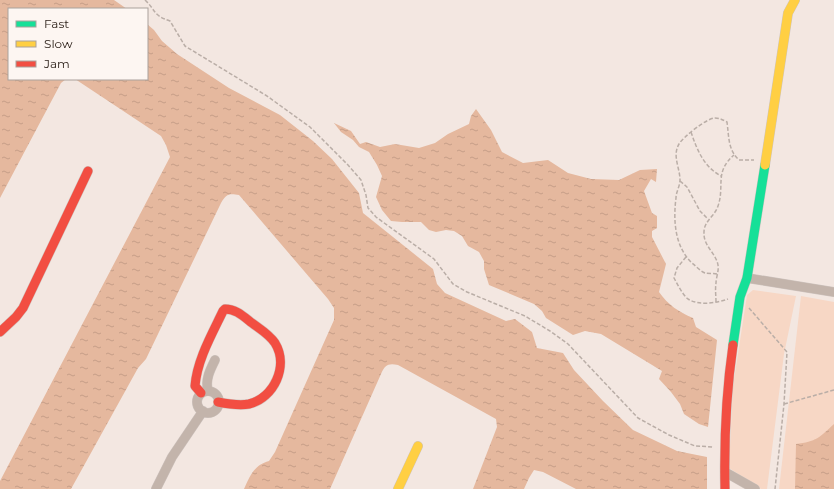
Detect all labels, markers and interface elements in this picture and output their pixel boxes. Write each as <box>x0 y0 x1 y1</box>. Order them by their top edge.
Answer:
legend <box>8 8 148 80</box>
text: Fast <box>44 16 69 31</box>
text: Slow <box>44 36 73 51</box>
text: Jam <box>43 56 70 71</box>

